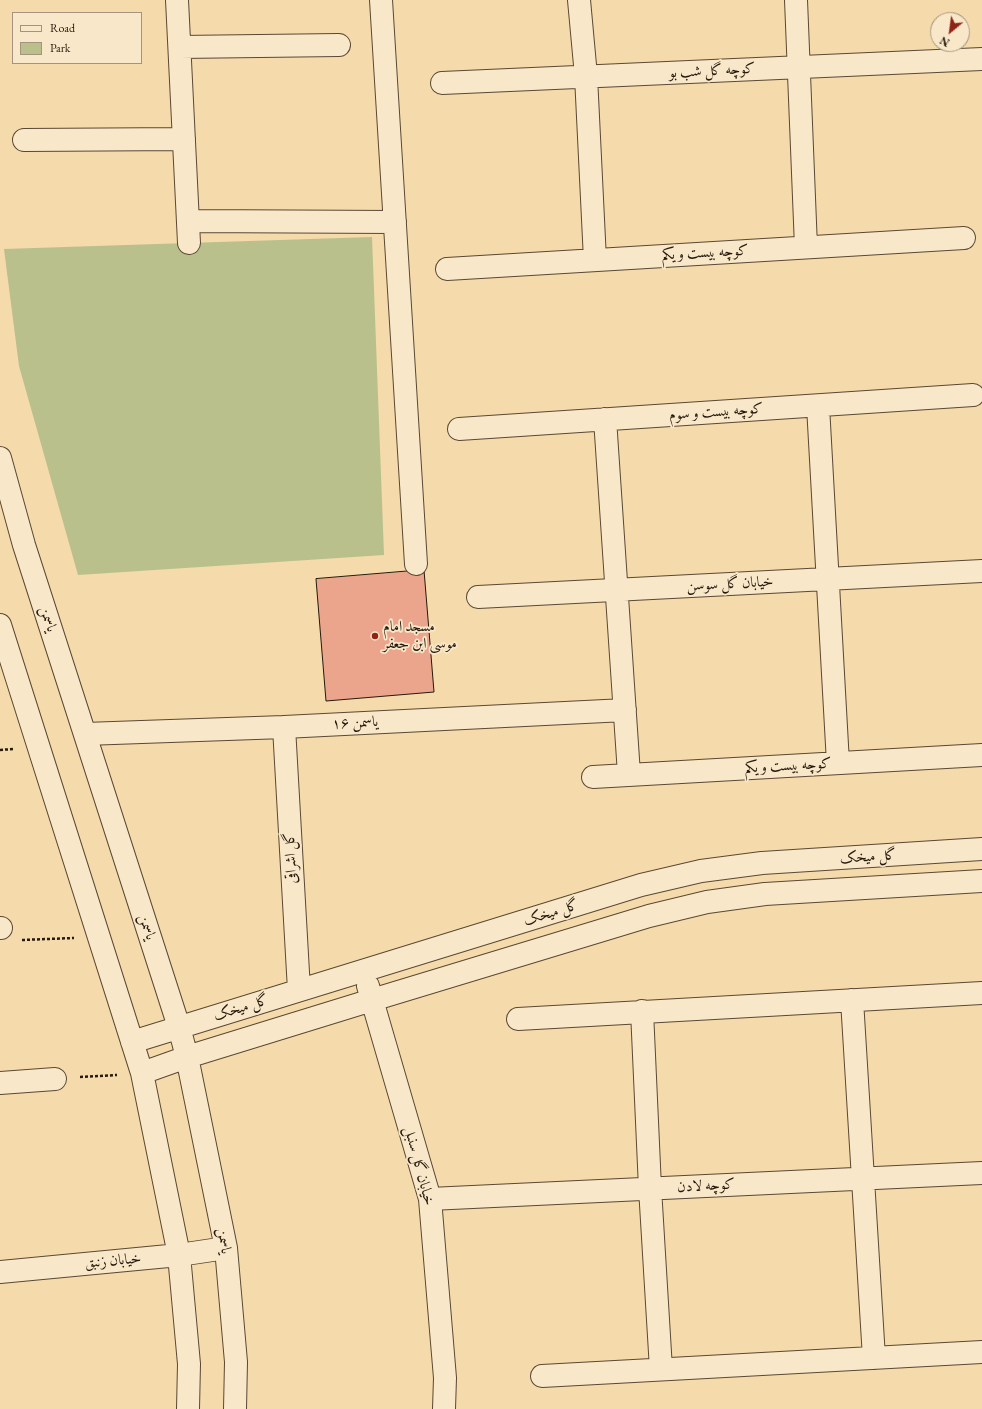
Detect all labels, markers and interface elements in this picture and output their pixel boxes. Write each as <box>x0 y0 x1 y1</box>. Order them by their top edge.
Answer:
legend <box>12 12 142 64</box>
north arrow <box>930 12 970 52</box>
text: Road <box>50 20 75 36</box>
text: N <box>937 33 952 50</box>
text: Park <box>50 40 70 56</box>
street label: کوچه گل شب بو <box>668 60 756 82</box>
street label: کوچه بیست و یکم <box>661 242 749 264</box>
street label: کوچه بیست و سوم <box>668 400 764 424</box>
street label: خیابان گل سوسن <box>686 573 774 595</box>
street label: یاسمن <box>35 604 61 634</box>
place label: مسجد امام موسی ابن جعفر <box>383 618 457 653</box>
marker: مسجد امام موسی ابن جعفر <box>370 631 380 641</box>
street label: یاسمن ۱۶ <box>331 713 379 733</box>
street label: کوچه بیست و یکم <box>744 755 832 777</box>
street label: گل اشراقی <box>281 832 301 884</box>
street label: گل میخک <box>839 846 897 868</box>
street label: گل میخک <box>521 896 581 930</box>
street label: یاسمن <box>134 912 160 942</box>
street label: گل میخک <box>211 991 271 1025</box>
street label: خیابان گل سنبل <box>400 1124 438 1208</box>
street label: کوچه لادن <box>677 1175 735 1197</box>
street label: یاسمن <box>213 1227 235 1255</box>
street label: خیابان زنبق <box>84 1250 142 1272</box>

